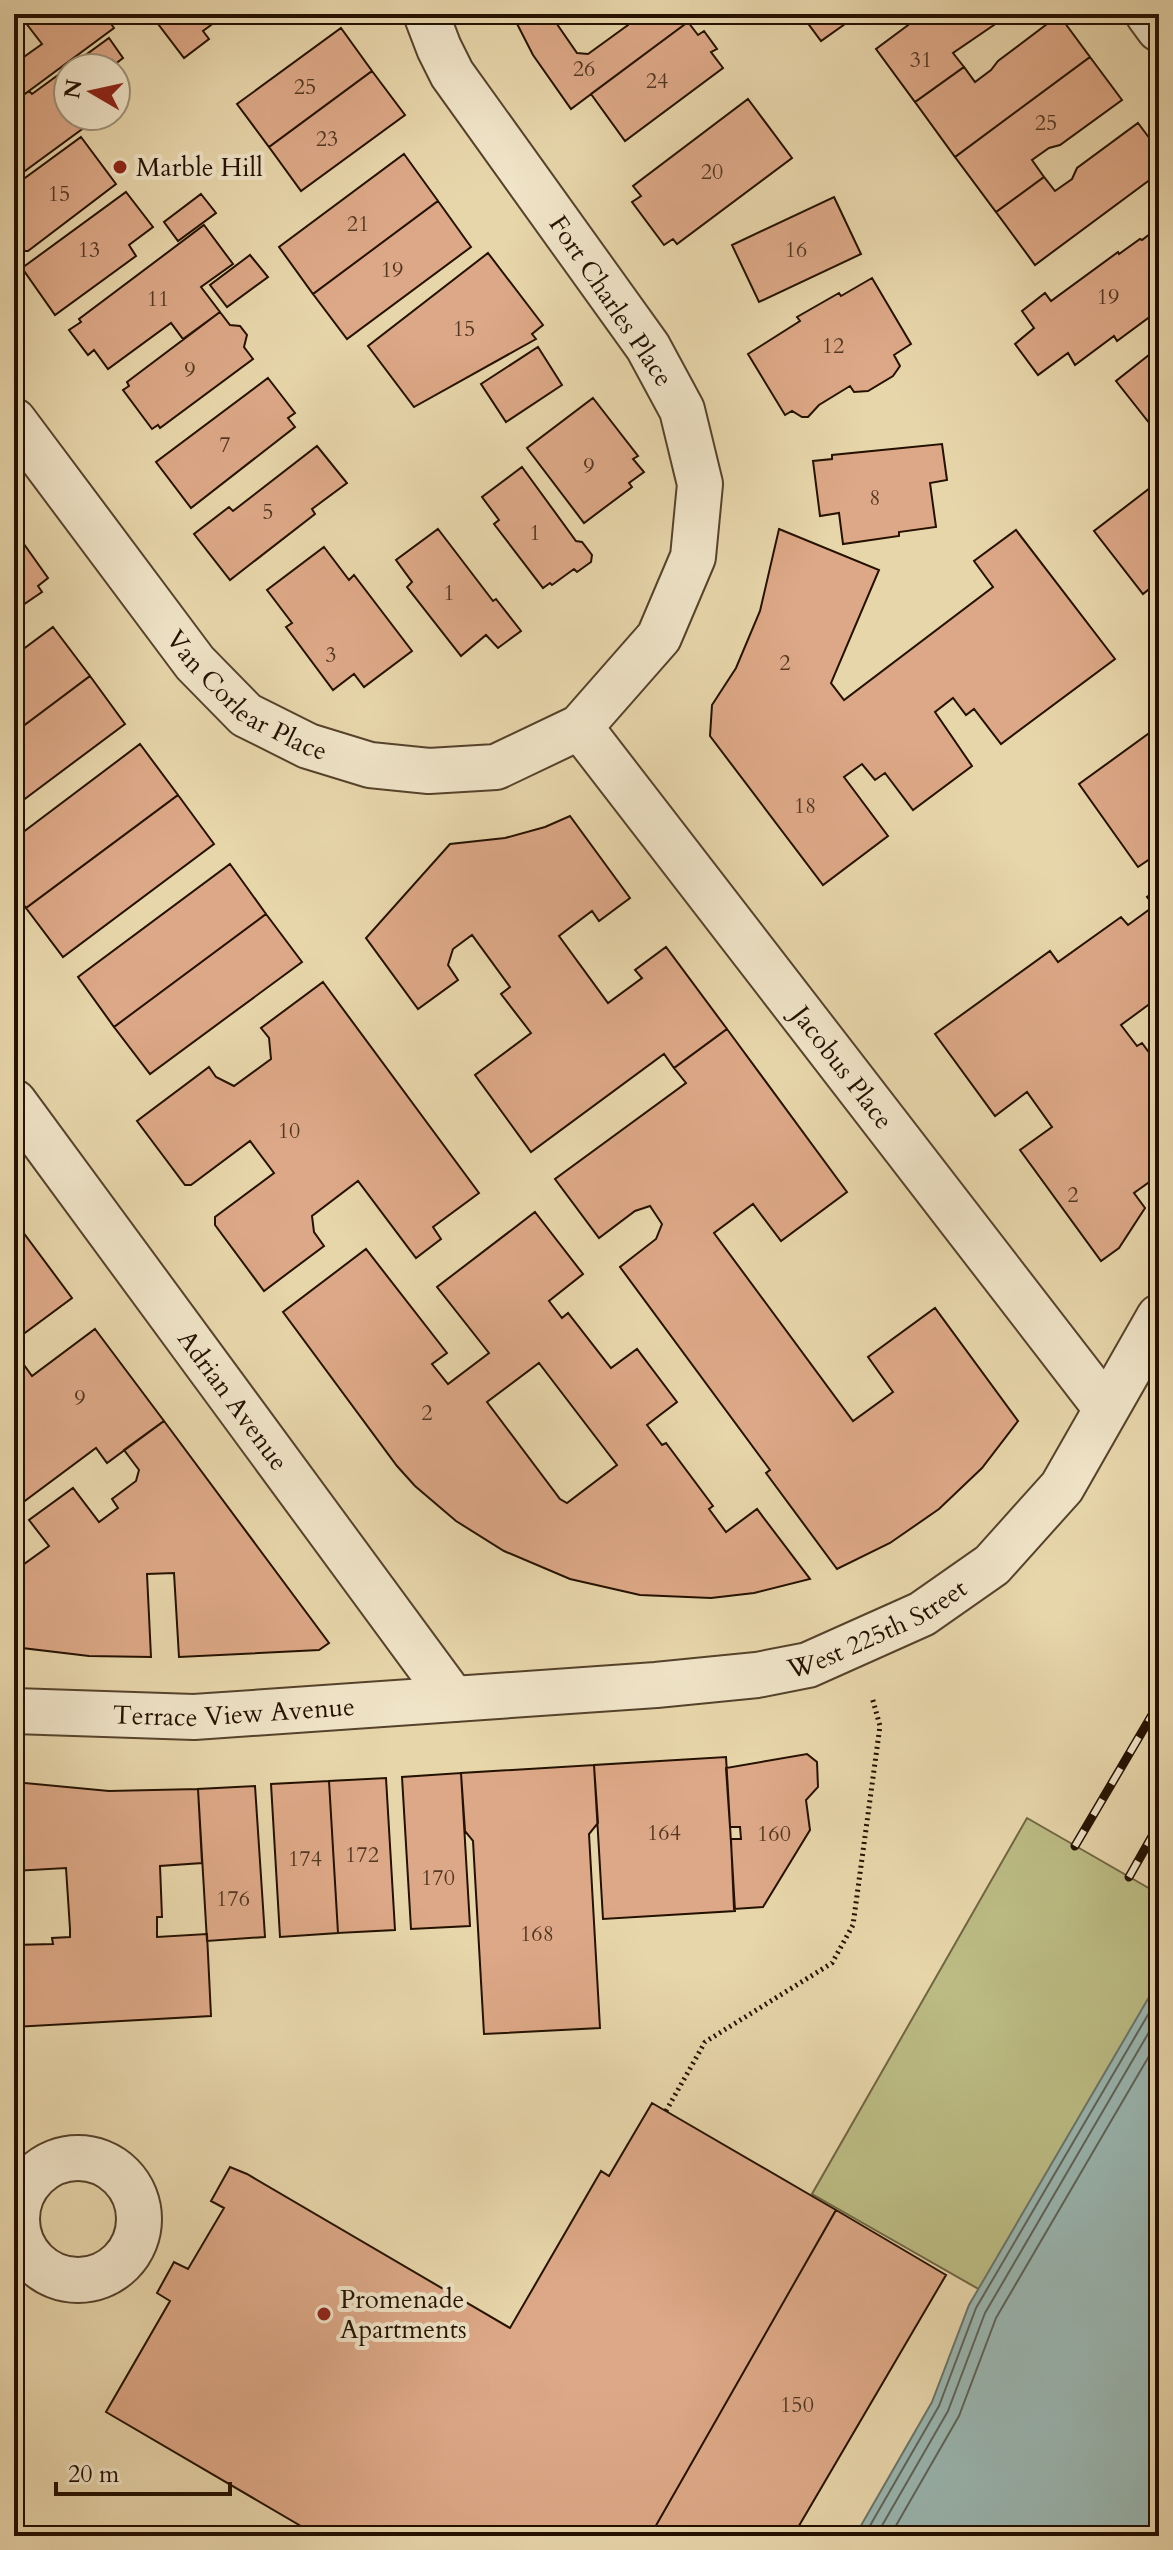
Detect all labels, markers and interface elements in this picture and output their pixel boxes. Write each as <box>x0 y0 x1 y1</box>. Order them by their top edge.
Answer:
house number: 31 <box>910 45 932 75</box>
north arrow <box>52 52 132 132</box>
house number: 26 <box>573 54 595 84</box>
house number: 24 <box>646 66 668 96</box>
house number: 25 <box>294 72 316 102</box>
text: N <box>57 77 90 101</box>
house number: 25 <box>1035 108 1057 138</box>
house number: 23 <box>316 124 338 154</box>
place label: Marble Hill <box>136 150 263 185</box>
house number: 20 <box>701 157 723 187</box>
marker: Marble Hill <box>111 158 129 176</box>
house number: 15 <box>48 179 70 209</box>
house number: 21 <box>347 209 369 239</box>
street label: Fort Charles Place <box>541 209 681 393</box>
house number: 13 <box>78 235 100 265</box>
house number: 16 <box>785 235 807 265</box>
house number: 19 <box>381 255 403 285</box>
house number: 19 <box>1097 282 1119 312</box>
house number: 11 <box>147 284 169 314</box>
house number: 15 <box>453 314 475 344</box>
house number: 12 <box>822 331 844 361</box>
house number: 9 <box>184 355 196 385</box>
house number: 7 <box>219 430 231 460</box>
house number: 9 <box>583 451 595 481</box>
house number: 8 <box>869 483 881 513</box>
house number: 5 <box>262 497 274 527</box>
house number: 1 <box>529 518 541 548</box>
house number: 1 <box>443 578 455 608</box>
street label: Van Corlear Place <box>159 622 331 768</box>
house number: 3 <box>325 640 337 670</box>
house number: 2 <box>779 648 791 678</box>
house number: 18 <box>794 791 816 821</box>
street label: Jacobus Place <box>782 995 901 1136</box>
house number: 10 <box>278 1116 300 1146</box>
house number: 2 <box>1067 1180 1079 1210</box>
street label: Adrian Avenue <box>170 1323 297 1478</box>
house number: 9 <box>74 1383 86 1413</box>
house number: 2 <box>421 1398 433 1428</box>
street label: West 225th Street <box>783 1571 974 1686</box>
street label: Terrace View Avenue <box>112 1688 356 1735</box>
house number: 164 <box>647 1818 681 1848</box>
house number: 160 <box>757 1819 791 1849</box>
house number: 172 <box>345 1840 379 1870</box>
house number: 174 <box>288 1844 322 1874</box>
house number: 170 <box>421 1863 455 1893</box>
house number: 176 <box>216 1884 250 1914</box>
house number: 168 <box>520 1919 554 1949</box>
place label: Promenade Apartments <box>340 2282 467 2347</box>
marker: Promenade Apartments <box>315 2305 333 2323</box>
house number: 150 <box>780 2390 814 2420</box>
scale bar <box>56 2446 230 2496</box>
text: 20 m <box>68 2458 120 2491</box>

